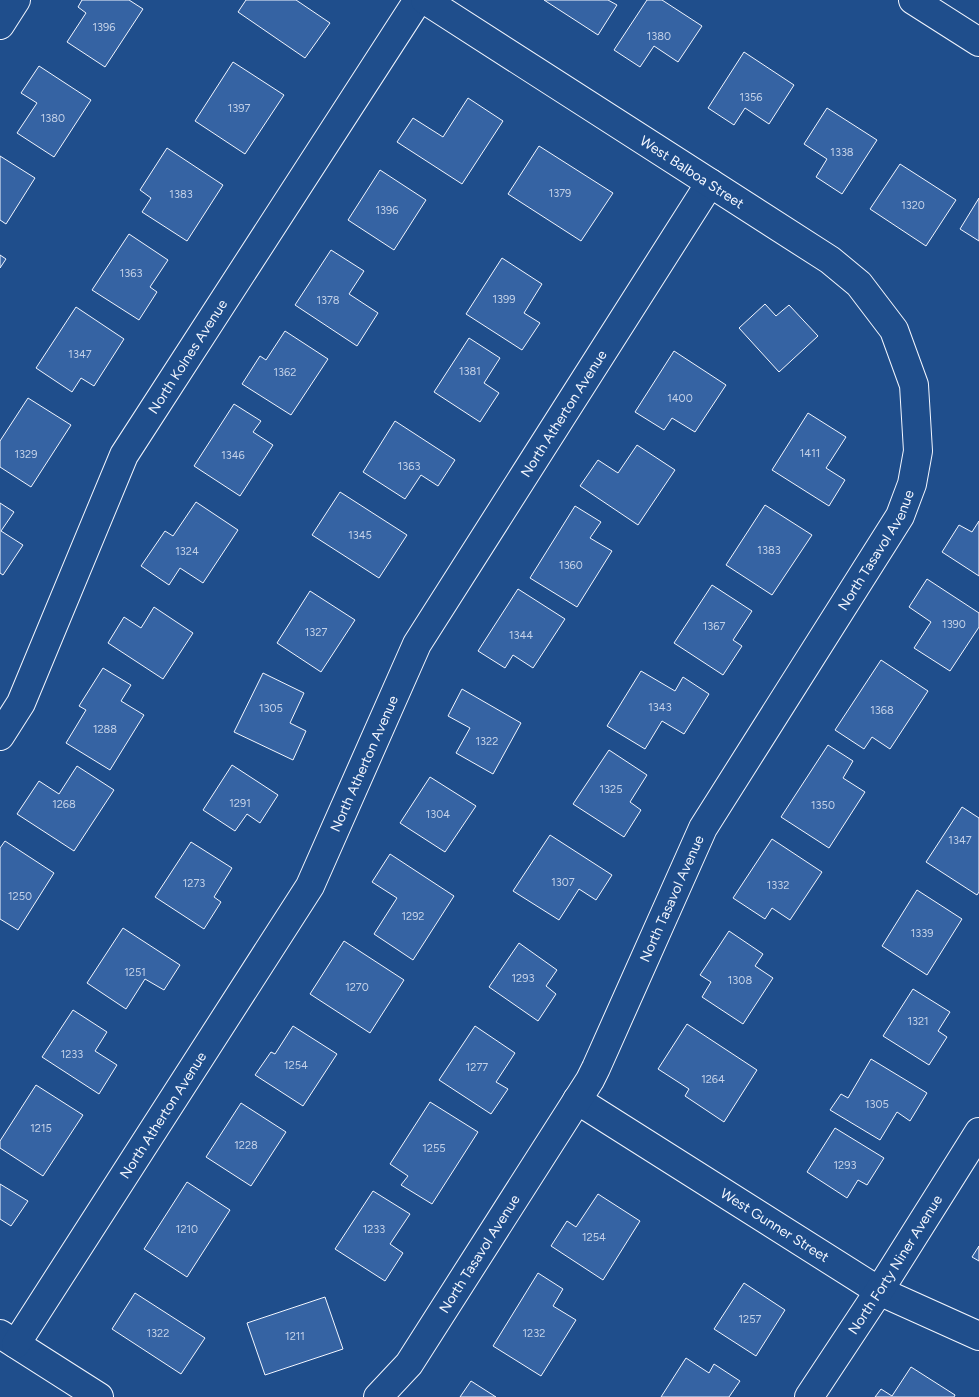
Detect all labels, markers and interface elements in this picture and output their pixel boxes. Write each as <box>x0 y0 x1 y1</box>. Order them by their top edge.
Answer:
house number: 1396 <box>93 21 115 34</box>
house number: 1380 <box>647 30 671 43</box>
house number: 1356 <box>739 91 763 104</box>
house number: 1397 <box>228 102 250 115</box>
house number: 1380 <box>41 112 65 125</box>
street label: West Balboa Street <box>636 132 747 212</box>
house number: 1338 <box>830 146 854 159</box>
house number: 1379 <box>549 187 571 200</box>
house number: 1383 <box>169 188 193 201</box>
house number: 1320 <box>901 199 925 212</box>
house number: 1396 <box>376 204 398 217</box>
house number: 1363 <box>120 267 142 280</box>
house number: 1399 <box>493 293 515 306</box>
house number: 1378 <box>316 294 340 307</box>
street label: North Kolnes Avenue <box>145 296 231 417</box>
street label: North Atherton Avenue <box>517 347 611 480</box>
house number: 1347 <box>68 348 92 361</box>
house number: 1381 <box>459 365 481 378</box>
house number: 1362 <box>274 366 296 379</box>
house number: 1400 <box>667 392 693 405</box>
house number: 1411 <box>800 447 820 460</box>
house number: 1329 <box>15 448 37 461</box>
house number: 1346 <box>221 449 245 462</box>
house number: 1363 <box>398 460 420 473</box>
street label: North Tasavol Avenue <box>835 487 918 614</box>
house number: 1345 <box>348 529 372 542</box>
house number: 1383 <box>757 544 781 557</box>
house number: 1324 <box>175 545 199 558</box>
house number: 1360 <box>559 559 583 572</box>
house number: 1390 <box>942 618 966 631</box>
house number: 1367 <box>703 620 725 633</box>
house number: 1327 <box>305 626 327 639</box>
house number: 1344 <box>509 629 533 642</box>
street label: North Atherton Avenue <box>327 693 402 835</box>
house number: 1343 <box>648 701 672 714</box>
house number: 1305 <box>259 702 283 715</box>
house number: 1368 <box>870 704 894 717</box>
house number: 1288 <box>93 723 117 736</box>
house number: 1322 <box>476 735 498 748</box>
house number: 1325 <box>599 783 623 796</box>
house number: 1291 <box>229 797 251 810</box>
house number: 1268 <box>52 798 76 811</box>
house number: 1350 <box>811 799 835 812</box>
house number: 1304 <box>426 808 450 821</box>
street label: North Tasavol Avenue <box>636 832 708 965</box>
house number: 1347 <box>948 834 972 847</box>
house number: 1307 <box>551 876 575 889</box>
house number: 1273 <box>183 877 205 890</box>
house number: 1332 <box>767 879 789 892</box>
house number: 1250 <box>8 890 32 903</box>
house number: 1292 <box>401 910 425 923</box>
house number: 1339 <box>911 927 933 940</box>
house number: 1251 <box>124 966 146 979</box>
house number: 1293 <box>512 972 534 985</box>
house number: 1308 <box>728 974 752 987</box>
house number: 1270 <box>345 981 369 994</box>
house number: 1321 <box>907 1015 929 1028</box>
house number: 1233 <box>61 1048 83 1061</box>
street label: North Atherton Avenue <box>116 1049 210 1182</box>
house number: 1254 <box>284 1059 308 1072</box>
house number: 1277 <box>466 1061 488 1074</box>
house number: 1264 <box>701 1073 725 1086</box>
house number: 1305 <box>865 1098 889 1111</box>
house number: 1215 <box>30 1122 52 1135</box>
house number: 1228 <box>234 1139 258 1152</box>
house number: 1255 <box>422 1142 446 1155</box>
house number: 1293 <box>834 1159 856 1172</box>
street label: West Gunner Street <box>717 1185 832 1266</box>
street label: North Tasavol Avenue <box>436 1191 524 1316</box>
street label: North Forty Niner Avenue <box>845 1192 946 1338</box>
house number: 1210 <box>176 1223 198 1236</box>
house number: 1233 <box>363 1223 385 1236</box>
house number: 1254 <box>582 1231 606 1244</box>
house number: 1257 <box>739 1313 762 1326</box>
house number: 1322 <box>147 1327 169 1340</box>
house number: 1232 <box>523 1327 545 1340</box>
house number: 1211 <box>285 1330 305 1343</box>

